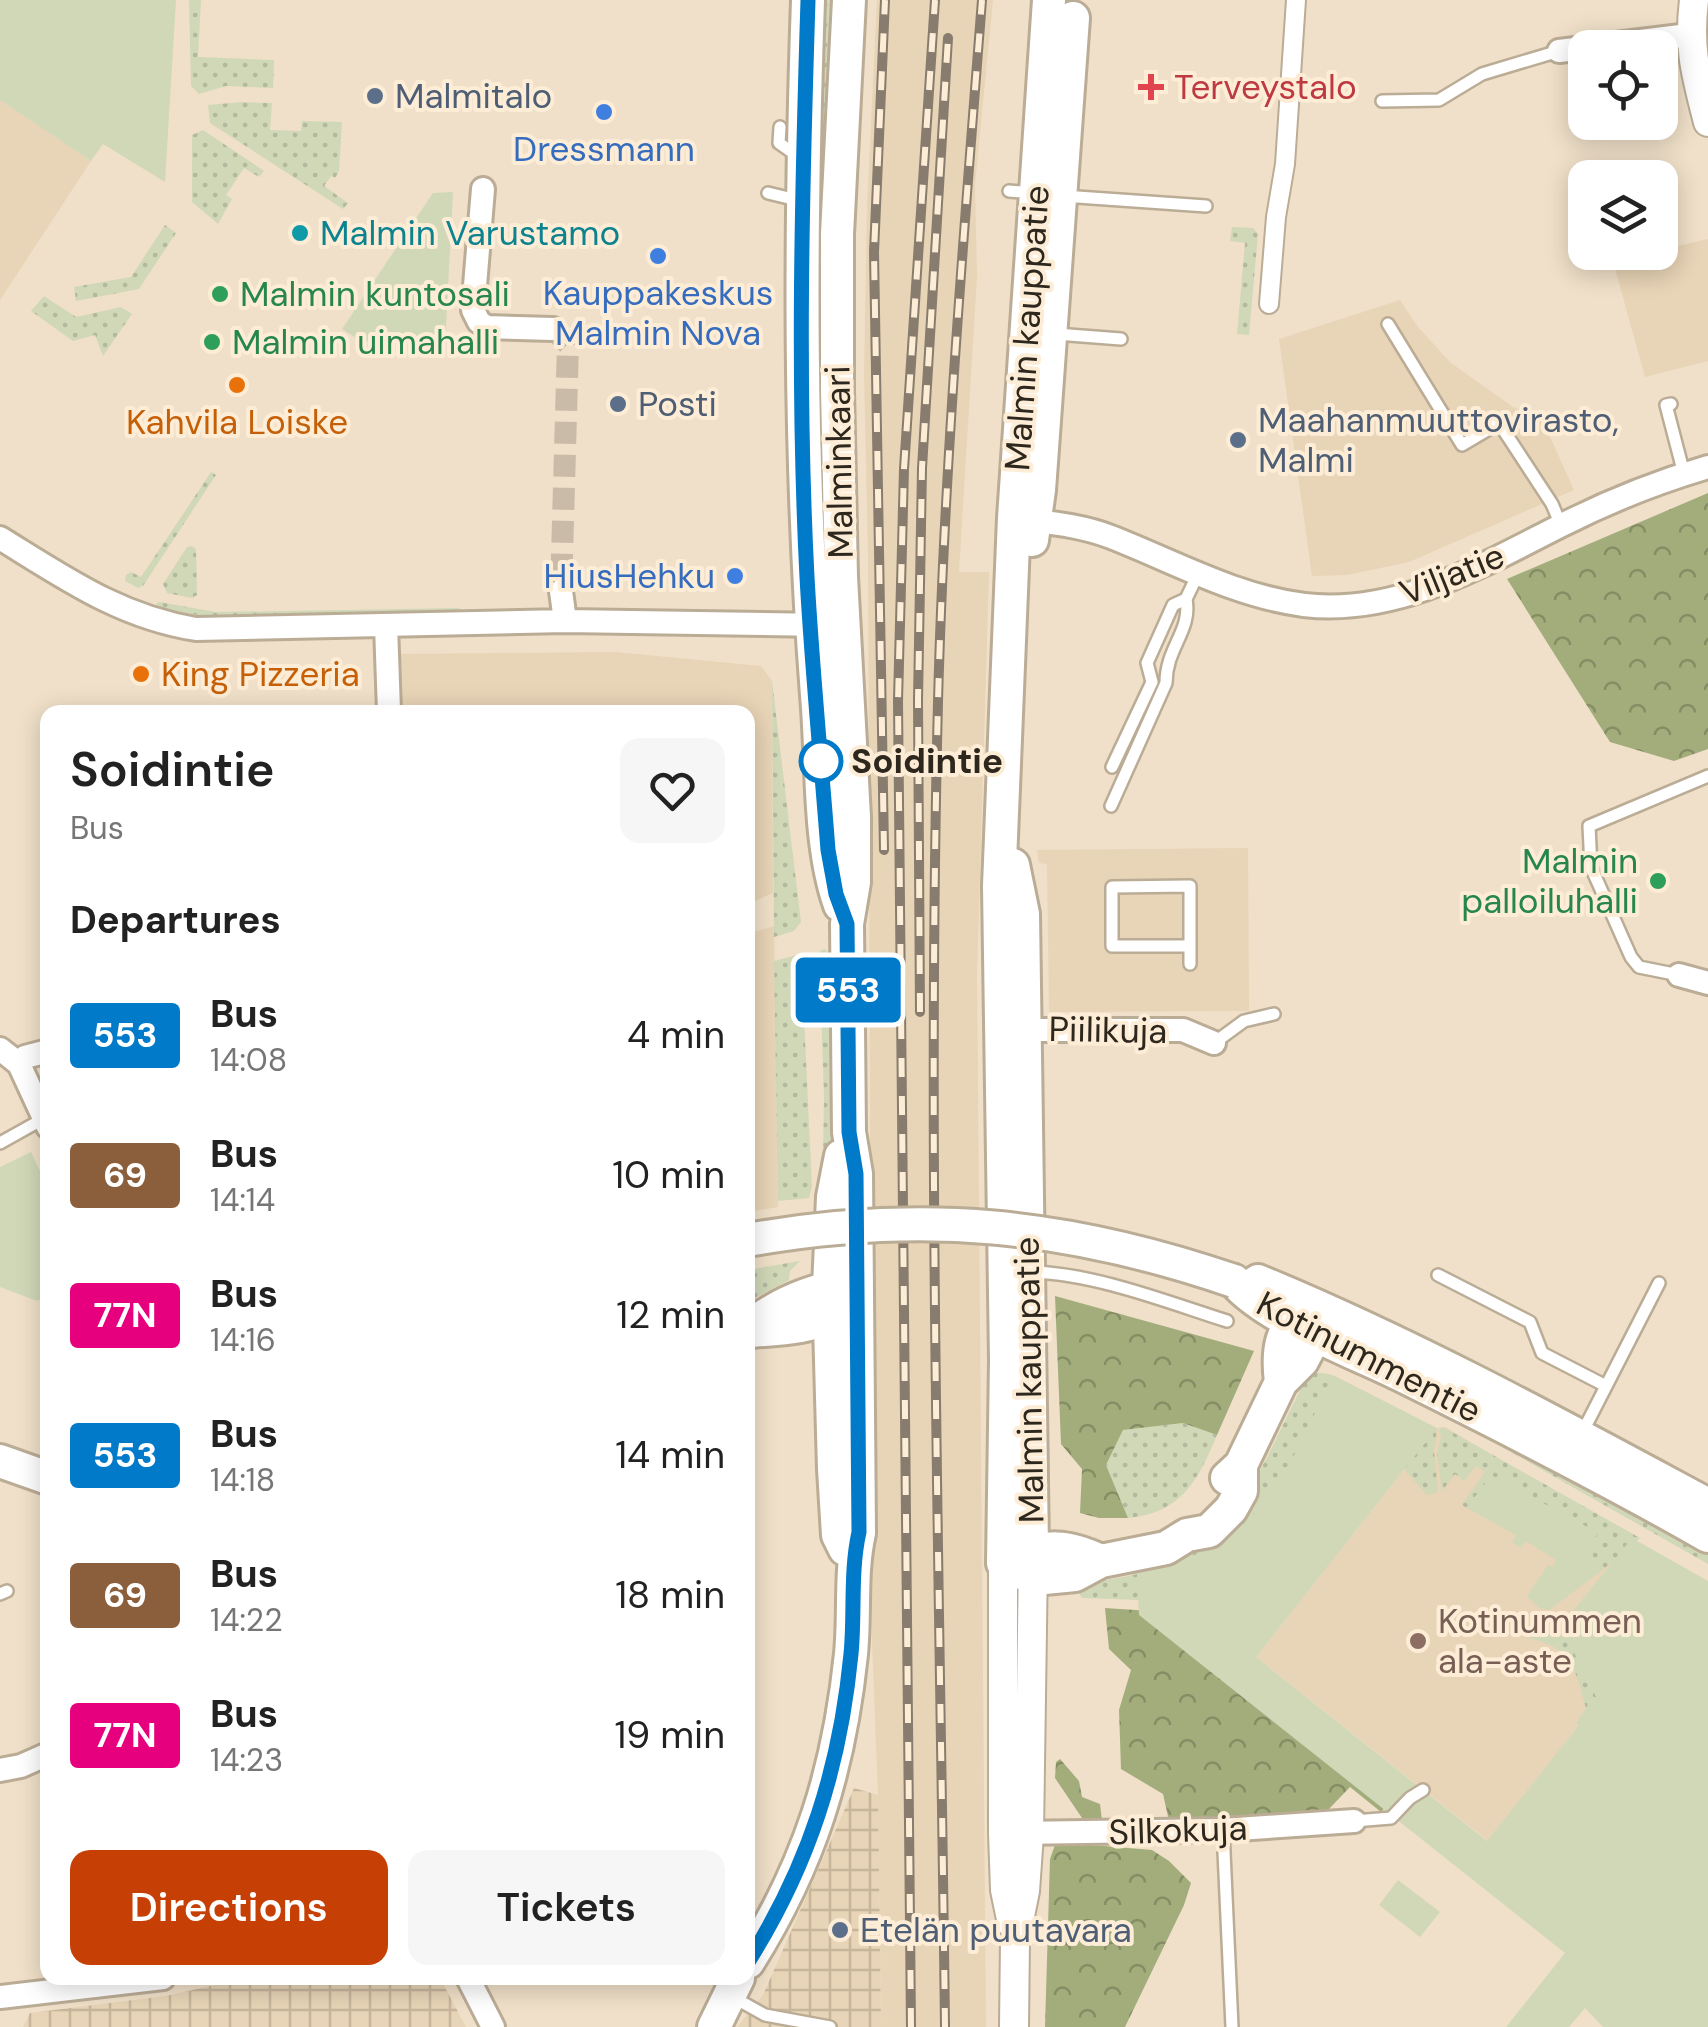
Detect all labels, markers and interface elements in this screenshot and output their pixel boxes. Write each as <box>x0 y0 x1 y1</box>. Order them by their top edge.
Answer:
map controls <box>1568 30 1678 270</box>
button: locate <box>1568 30 1678 140</box>
place label: Terveystalo <box>1174 64 1357 110</box>
place label: Malmitalo <box>395 73 552 119</box>
marker: Terveystalo <box>1138 74 1164 100</box>
marker: Malmitalo <box>364 85 386 107</box>
marker: Dressmann <box>593 101 615 123</box>
place label: Dressmann <box>513 126 695 172</box>
button: layers <box>1568 160 1678 270</box>
street label: Malmin kauppatie <box>994 184 1060 472</box>
place label: Malmin Varustamo <box>320 210 620 256</box>
marker: Malmin Varustamo <box>289 222 311 244</box>
marker: Kauppakeskus Malmin Nova <box>647 245 669 267</box>
place label: Kauppakeskus Malmin Nova <box>543 270 773 356</box>
place label: Malmin kuntosali <box>240 271 510 317</box>
marker: Malmin kuntosali <box>209 283 231 305</box>
place label: Malmin uimahalli <box>232 319 499 365</box>
marker: Malmin uimahalli <box>201 331 223 353</box>
street label: Malminkaari <box>814 365 864 559</box>
marker: Kahvila Loiske <box>226 374 248 396</box>
place label: Posti <box>638 381 717 427</box>
marker: Posti <box>607 393 629 415</box>
place label: Maahanmuuttovirasto, Malmi <box>1258 397 1619 483</box>
place label: Kahvila Loiske <box>126 399 348 445</box>
marker: Maahanmuuttovirasto, Malmi <box>1227 429 1249 451</box>
street label: Viljatie <box>1393 532 1511 616</box>
place label: HiusHehku <box>544 553 715 599</box>
marker: HiusHehku <box>724 565 746 587</box>
place label: King Pizzeria <box>161 651 360 697</box>
marker: King Pizzeria <box>130 663 152 685</box>
text: Soidintie <box>70 738 274 801</box>
button: heart <box>620 738 725 843</box>
place label: Soidintie <box>851 738 1003 784</box>
marker: Soidintie <box>800 740 842 782</box>
text: Bus <box>70 807 124 849</box>
place label: Malmin palloiluhalli <box>1461 838 1638 924</box>
marker: Malmin palloiluhalli <box>1647 870 1669 892</box>
text: Departures <box>70 895 281 945</box>
line badge: 553 <box>790 958 906 1022</box>
text: 553 <box>816 967 880 1013</box>
text: Bus <box>210 989 278 1039</box>
street label: Piilikuja <box>1048 1006 1168 1054</box>
text: 4 min <box>627 1010 725 1060</box>
text: 553 <box>93 1012 157 1058</box>
text: 14:08 <box>210 1039 287 1081</box>
text: Bus <box>210 1129 278 1179</box>
text: 10 min <box>612 1150 725 1200</box>
text: 69 <box>103 1152 147 1198</box>
text: 14:14 <box>210 1179 275 1221</box>
street label: Malmin kauppatie <box>1004 1237 1054 1523</box>
text: Bus <box>210 1269 278 1319</box>
street label: Kotinummentie <box>1249 1281 1489 1433</box>
text: 12 min <box>616 1290 725 1340</box>
text: 77N <box>93 1292 157 1338</box>
text: 14:16 <box>210 1319 276 1361</box>
text: Bus <box>210 1409 278 1459</box>
text: 14 min <box>615 1430 725 1480</box>
text: 553 <box>93 1432 157 1478</box>
text: 14:18 <box>210 1459 275 1501</box>
text: Bus <box>210 1549 278 1599</box>
text: 18 min <box>615 1570 725 1620</box>
text: 69 <box>103 1572 147 1618</box>
place label: Kotinummen ala-aste <box>1438 1598 1642 1684</box>
text: 14:22 <box>210 1599 283 1641</box>
marker: Kotinummen ala-aste <box>1407 1630 1429 1652</box>
text: Bus <box>210 1689 278 1739</box>
text: 19 min <box>614 1710 725 1760</box>
text: 77N <box>93 1712 157 1758</box>
text: 14:23 <box>210 1739 283 1781</box>
street label: Silkokuja <box>1108 1805 1248 1855</box>
button: Directions <box>70 1850 388 1965</box>
button: Tickets <box>408 1850 725 1965</box>
place label: Etelän puutavara <box>860 1907 1132 1953</box>
marker: Etelän puutavara <box>829 1919 851 1941</box>

